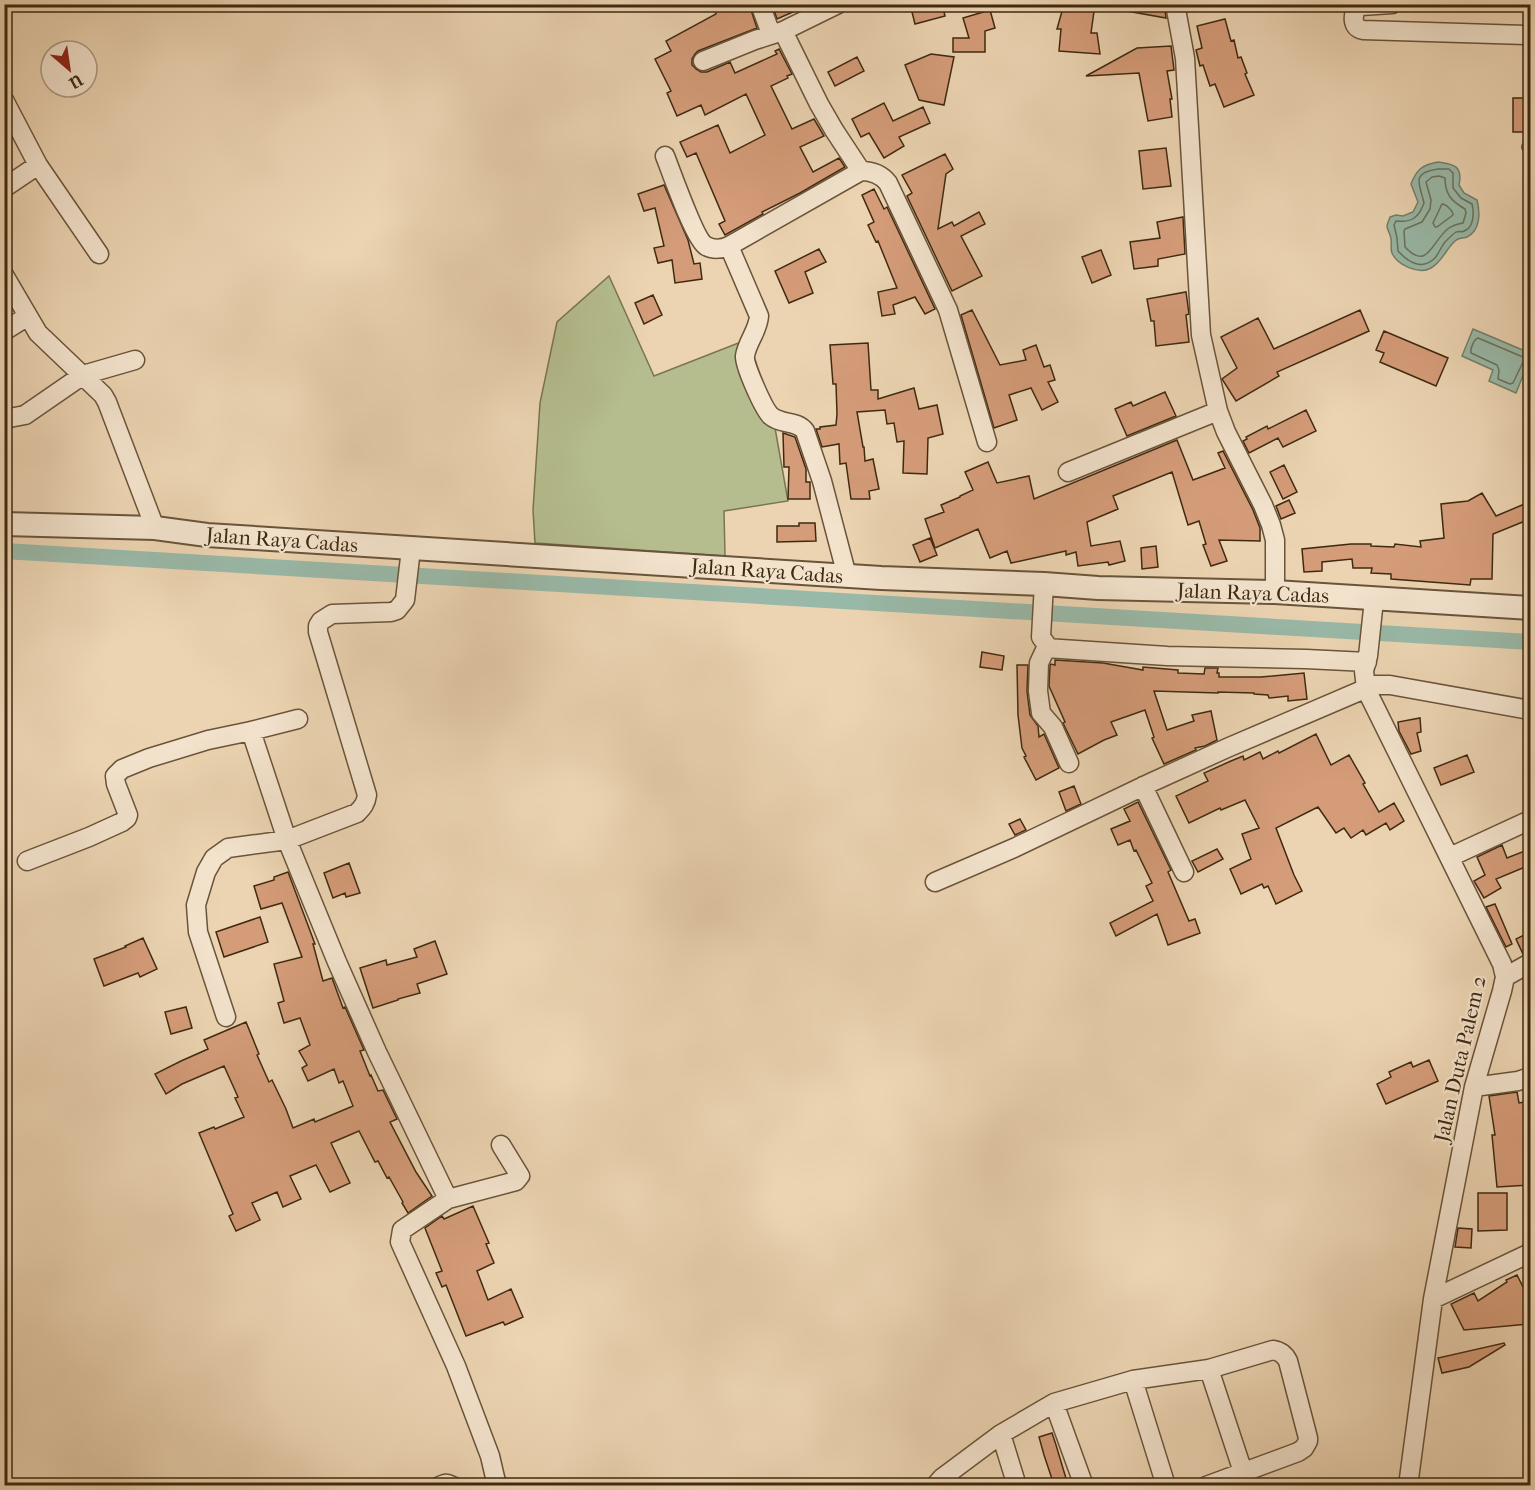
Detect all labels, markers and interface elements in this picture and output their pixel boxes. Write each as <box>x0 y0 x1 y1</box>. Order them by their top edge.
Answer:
north arrow <box>39 39 99 99</box>
text: U <box>65 70 87 93</box>
street label: Jalan Raya Cadas <box>203 523 359 557</box>
street label: Jalan Raya Cadas <box>688 554 844 588</box>
street label: Jalan Raya Cadas <box>1175 578 1330 608</box>
street label: Jalan Duta Palem 2 <box>1429 973 1491 1146</box>

